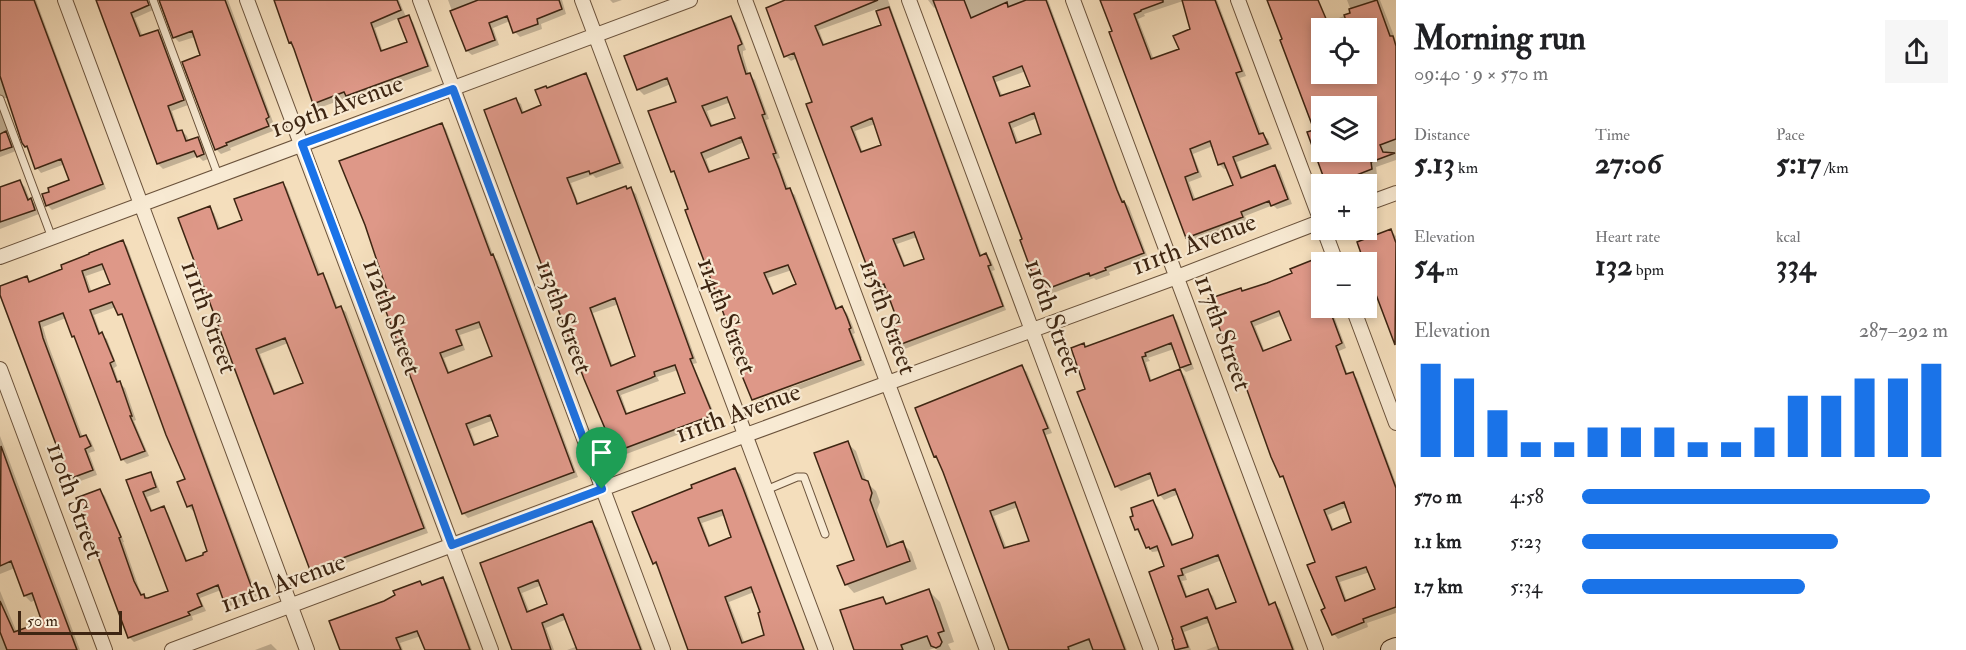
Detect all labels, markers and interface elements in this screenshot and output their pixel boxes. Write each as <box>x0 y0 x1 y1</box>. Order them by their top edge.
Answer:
map controls <box>1311 18 1377 318</box>
button: locate <box>1311 18 1377 84</box>
text: Morning run <box>1414 18 1586 59</box>
button: share <box>1885 20 1948 83</box>
text: 09:40 · 9 × 570 m <box>1414 61 1548 86</box>
street label: 109th Avenue <box>266 67 408 145</box>
button: layers <box>1311 96 1377 162</box>
text: Distance <box>1414 125 1470 145</box>
text: Time <box>1595 125 1630 145</box>
text: Pace <box>1776 125 1805 145</box>
text: 5.13 <box>1414 145 1455 182</box>
text: 27:06 <box>1595 145 1662 182</box>
text: 5:17 <box>1776 145 1821 182</box>
text: km <box>1455 158 1478 178</box>
text: /km <box>1821 158 1849 178</box>
button: + <box>1311 174 1377 240</box>
street label: 111th Avenue <box>1127 206 1261 282</box>
text: Elevation <box>1414 227 1475 247</box>
text: Heart rate <box>1595 227 1660 247</box>
text: kcal <box>1776 227 1801 247</box>
text: 54 <box>1414 247 1443 284</box>
text: 132 <box>1595 247 1632 284</box>
text: 334 <box>1776 247 1815 284</box>
button: − <box>1311 252 1377 318</box>
street label: 114th Street <box>690 253 764 379</box>
street label: 112th Street <box>355 254 429 380</box>
street label: 116th Street <box>1017 254 1089 380</box>
street label: 115th Street <box>852 255 924 379</box>
street label: 111th Street <box>174 256 244 378</box>
street label: 113th Street <box>529 256 599 378</box>
text: m <box>1443 260 1458 280</box>
text: bpm <box>1632 260 1664 280</box>
street label: 117th Street <box>1187 271 1259 395</box>
text: Elevation <box>1414 318 1490 343</box>
text: 287–292 m <box>1859 318 1948 343</box>
street label: 111th Avenue <box>671 376 805 450</box>
pin <box>576 427 627 489</box>
icon: arrive <box>585 436 618 469</box>
street label: 110th Street <box>39 438 111 564</box>
text: 570 m <box>1414 484 1462 509</box>
text: 4:58 <box>1510 484 1544 509</box>
text: 1.1 km <box>1414 529 1461 554</box>
text: 5:23 <box>1510 529 1542 554</box>
street label: 111th Avenue <box>216 546 350 620</box>
text: 1.7 km <box>1414 574 1463 599</box>
text: 5:34 <box>1510 574 1542 599</box>
scale bar <box>18 608 122 636</box>
text: 50 m <box>27 611 58 631</box>

